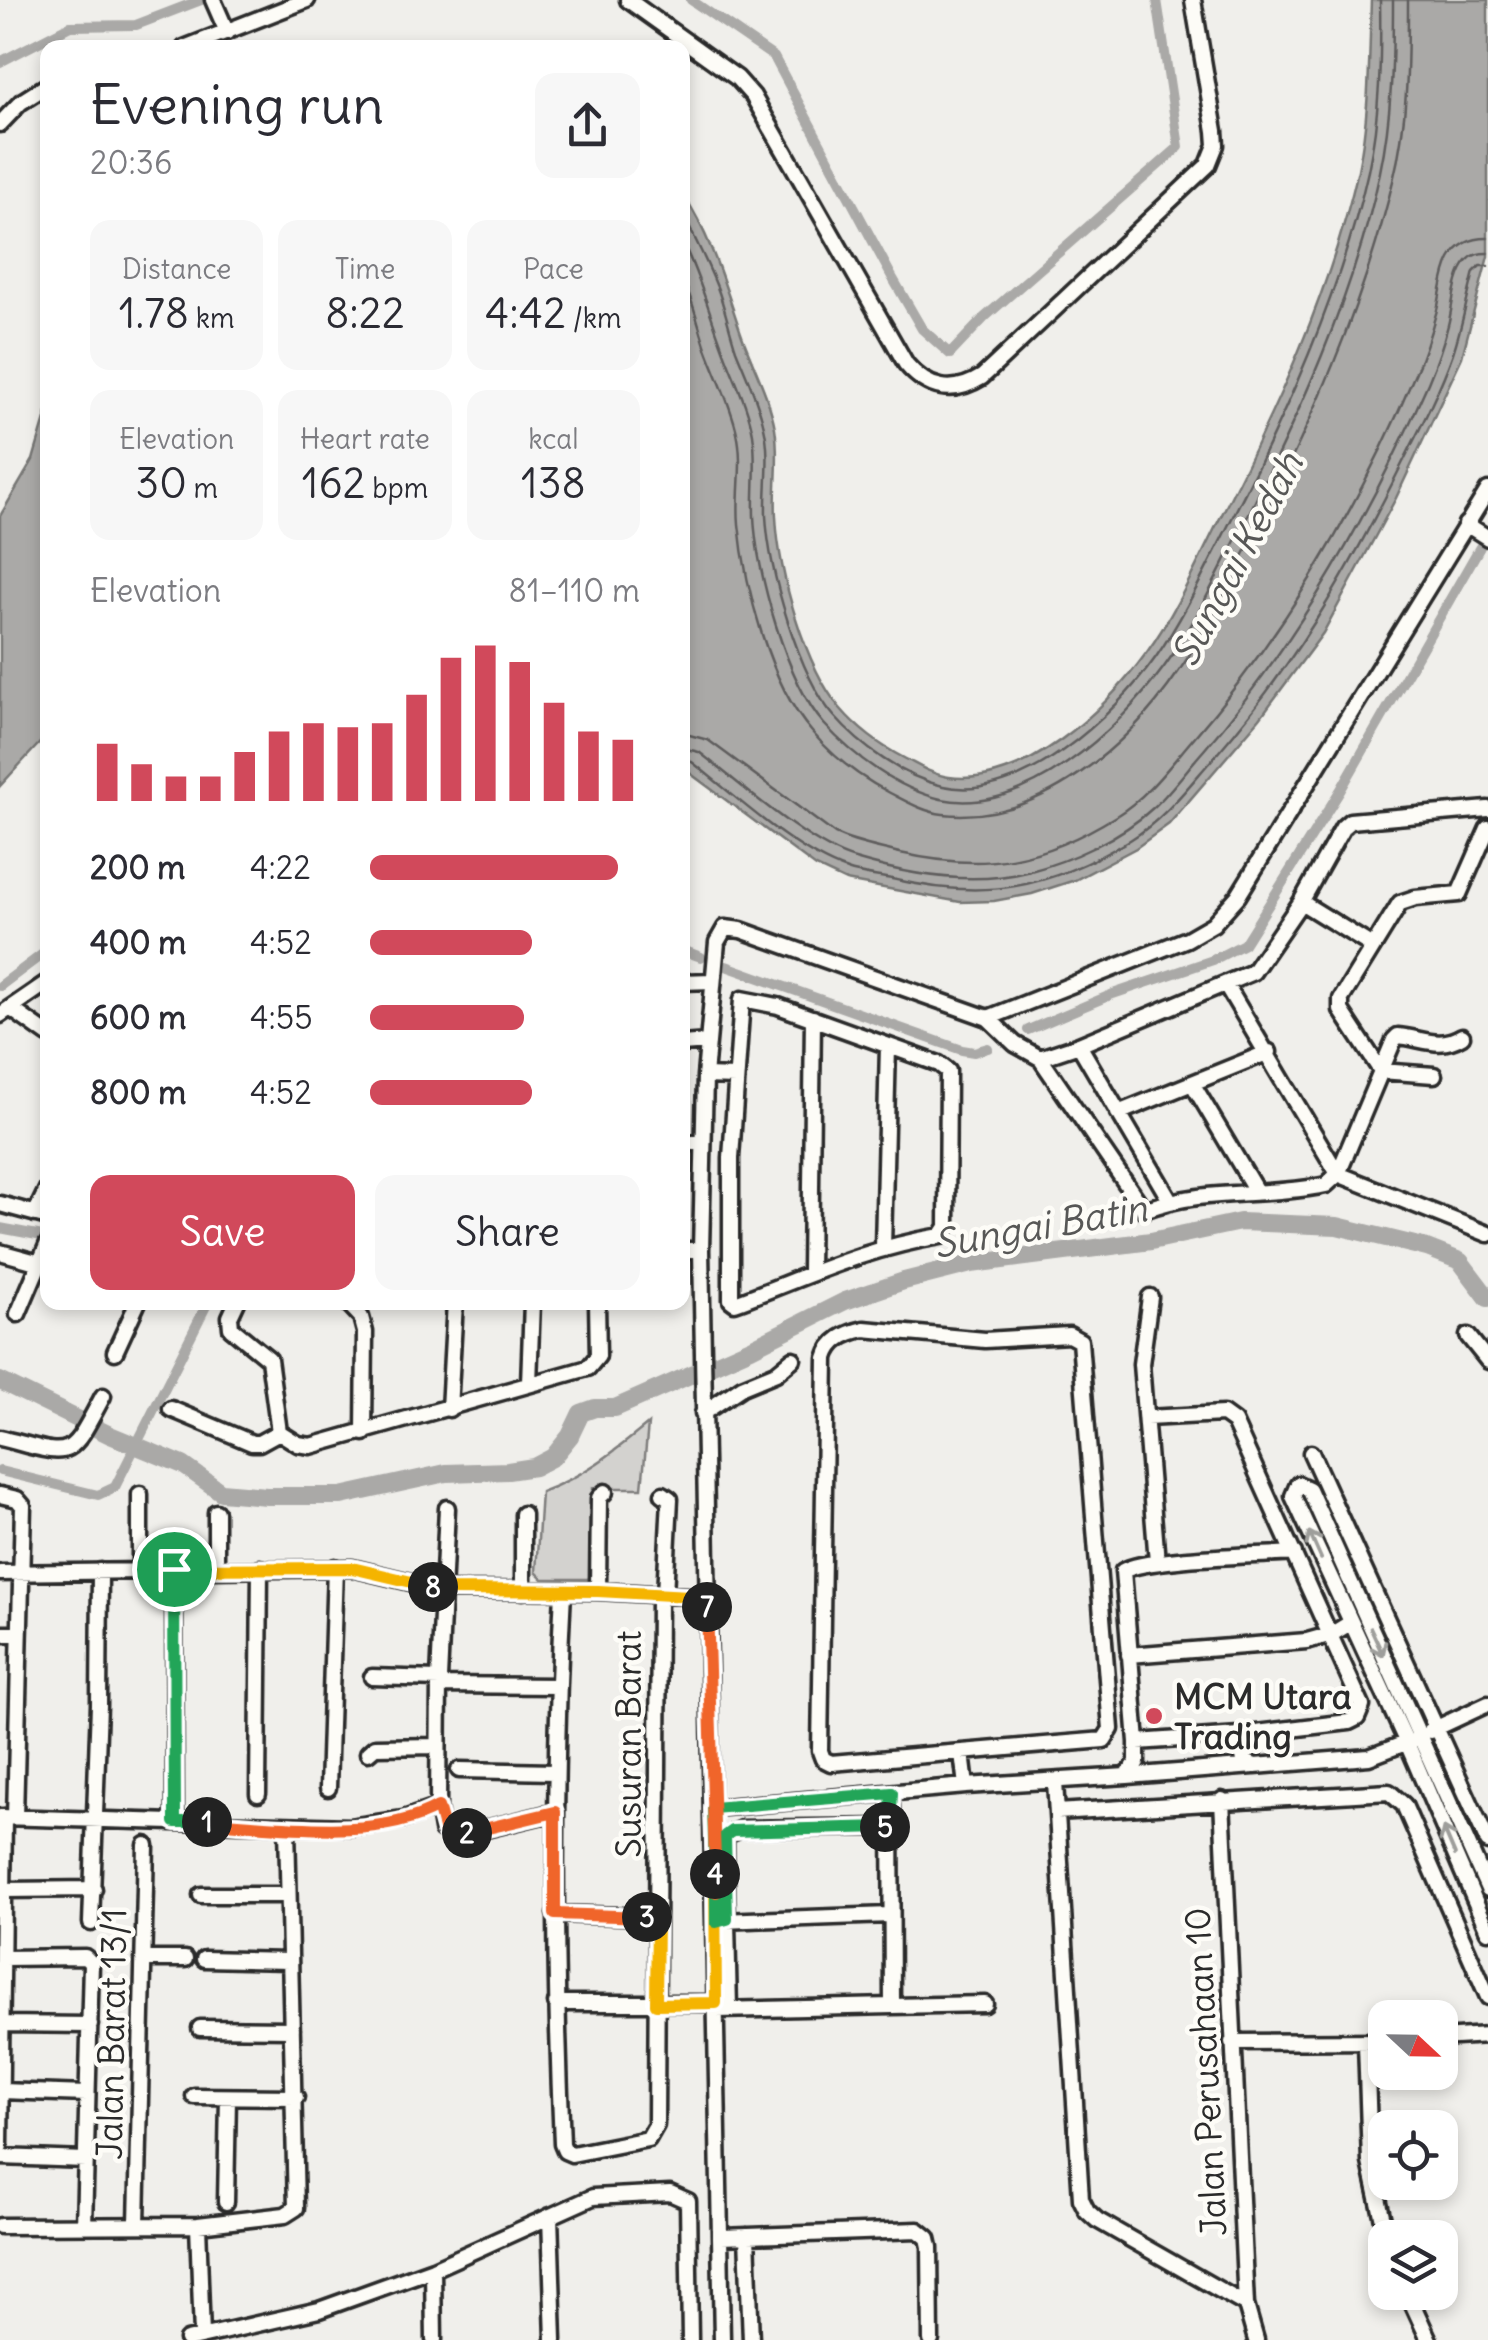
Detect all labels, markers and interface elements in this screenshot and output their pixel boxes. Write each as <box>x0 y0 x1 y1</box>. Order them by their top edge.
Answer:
text: Evening run <box>90 70 384 139</box>
button: share <box>535 73 640 178</box>
text: 20:36 <box>90 142 172 183</box>
text: Distance <box>122 251 231 287</box>
text: Time <box>335 251 395 287</box>
text: Pace <box>523 251 584 287</box>
text: 1.78 <box>119 287 189 339</box>
text: 8:22 <box>325 287 405 339</box>
text: 4:42 <box>485 287 566 339</box>
text: km <box>189 300 234 336</box>
text: /km <box>566 300 622 336</box>
text: Elevation <box>119 421 234 457</box>
text: Heart rate <box>300 421 430 457</box>
text: kcal <box>528 421 579 457</box>
water label: Sungai Kedah <box>1161 443 1313 674</box>
text: 30 <box>135 457 187 509</box>
text: 162 <box>302 457 366 509</box>
text: 138 <box>521 457 586 509</box>
text: m <box>187 470 218 506</box>
text: bpm <box>366 470 428 506</box>
text: Elevation <box>90 570 221 611</box>
text: 81–110 m <box>509 570 640 611</box>
text: 200 m <box>90 847 185 888</box>
text: 4:22 <box>250 847 311 888</box>
text: 400 m <box>90 922 186 963</box>
text: 4:52 <box>250 922 312 963</box>
text: 600 m <box>90 997 186 1038</box>
text: 4:55 <box>250 997 313 1038</box>
text: 800 m <box>90 1072 186 1113</box>
text: 4:52 <box>250 1072 312 1113</box>
button: Save <box>90 1175 355 1290</box>
button: Share <box>375 1175 640 1290</box>
water label: Sungai Batin <box>930 1184 1151 1268</box>
pin <box>132 1527 217 1612</box>
one-way arrow <box>1305 1530 1323 1561</box>
icon: arrive <box>147 1542 202 1597</box>
pin: 8 <box>408 1562 458 1612</box>
text: 8 <box>425 1569 441 1605</box>
pin: 7 <box>682 1582 732 1632</box>
text: 7 <box>700 1589 714 1625</box>
one-way arrow <box>1368 1626 1387 1656</box>
street label: Susuran Barat <box>606 1630 650 1858</box>
place label: MCM Utara Trading <box>1174 1674 1352 1758</box>
marker: MCM Utara Trading <box>1143 1705 1165 1727</box>
pin: 1 <box>182 1797 232 1847</box>
pin: 5 <box>860 1802 910 1852</box>
text: 1 <box>201 1804 213 1840</box>
pin: 2 <box>442 1808 492 1858</box>
text: 5 <box>877 1809 893 1845</box>
text: 2 <box>459 1815 475 1851</box>
one-way arrow <box>1439 1826 1457 1857</box>
pin: 4 <box>690 1849 740 1899</box>
text: 4 <box>707 1856 723 1892</box>
pin: 3 <box>622 1892 672 1942</box>
text: 3 <box>639 1899 655 1935</box>
street label: Jalan Perusahaan 10 <box>1174 1907 1236 2237</box>
street label: Jalan Barat 13/1 <box>87 1908 135 2160</box>
north arrow <box>1368 2000 1458 2090</box>
map controls <box>1368 2000 1458 2310</box>
button: locate <box>1368 2110 1458 2200</box>
button: layers <box>1368 2220 1458 2310</box>

